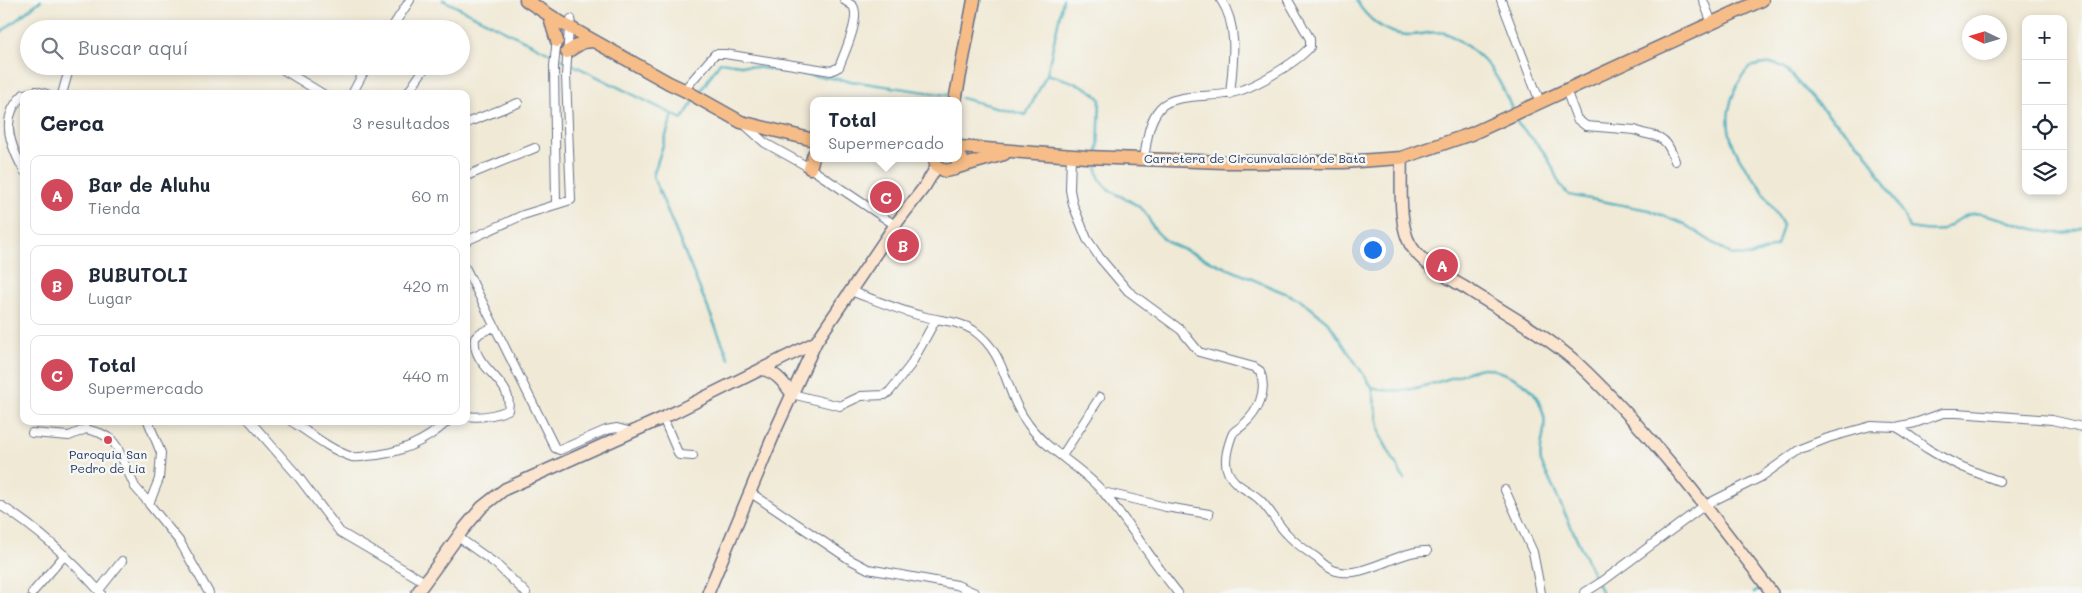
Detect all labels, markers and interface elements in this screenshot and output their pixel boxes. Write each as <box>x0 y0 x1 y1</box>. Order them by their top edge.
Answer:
north arrow <box>1962 15 2007 60</box>
map controls <box>2022 15 2067 195</box>
button: + <box>2022 15 2067 60</box>
search box <box>20 20 470 75</box>
icon: search <box>38 34 66 62</box>
text: Buscar aquí <box>78 35 188 60</box>
button: − <box>2022 60 2067 105</box>
popup <box>810 97 962 162</box>
button: locate <box>2022 105 2067 150</box>
text: Total <box>828 107 876 132</box>
text: Cerca <box>40 109 105 136</box>
text: 3 resultados <box>353 112 450 133</box>
text: Supermercado <box>828 132 944 153</box>
street label: Carretera de Circunvalación de Bata <box>1144 150 1366 166</box>
button: layers <box>2022 150 2067 195</box>
text: Bar de Aluhu <box>88 172 211 197</box>
pin: C <box>870 178 902 216</box>
text: A <box>51 185 63 206</box>
text: 60 m <box>412 185 449 206</box>
text: Tienda <box>88 197 141 218</box>
pin: B <box>887 226 919 264</box>
your location <box>1360 237 1386 263</box>
pin: A <box>1426 246 1458 284</box>
text: BUBUTOLI <box>88 262 188 287</box>
text: B <box>52 275 62 296</box>
text: 420 m <box>403 275 449 296</box>
text: Lugar <box>88 287 132 308</box>
text: Total <box>88 352 136 377</box>
text: C <box>51 365 63 386</box>
text: 440 m <box>402 365 449 386</box>
text: Supermercado <box>88 377 203 398</box>
marker: Paroquia San Pedro de Lia <box>102 434 114 446</box>
place label: Paroquia San Pedro de Lia <box>69 446 147 476</box>

